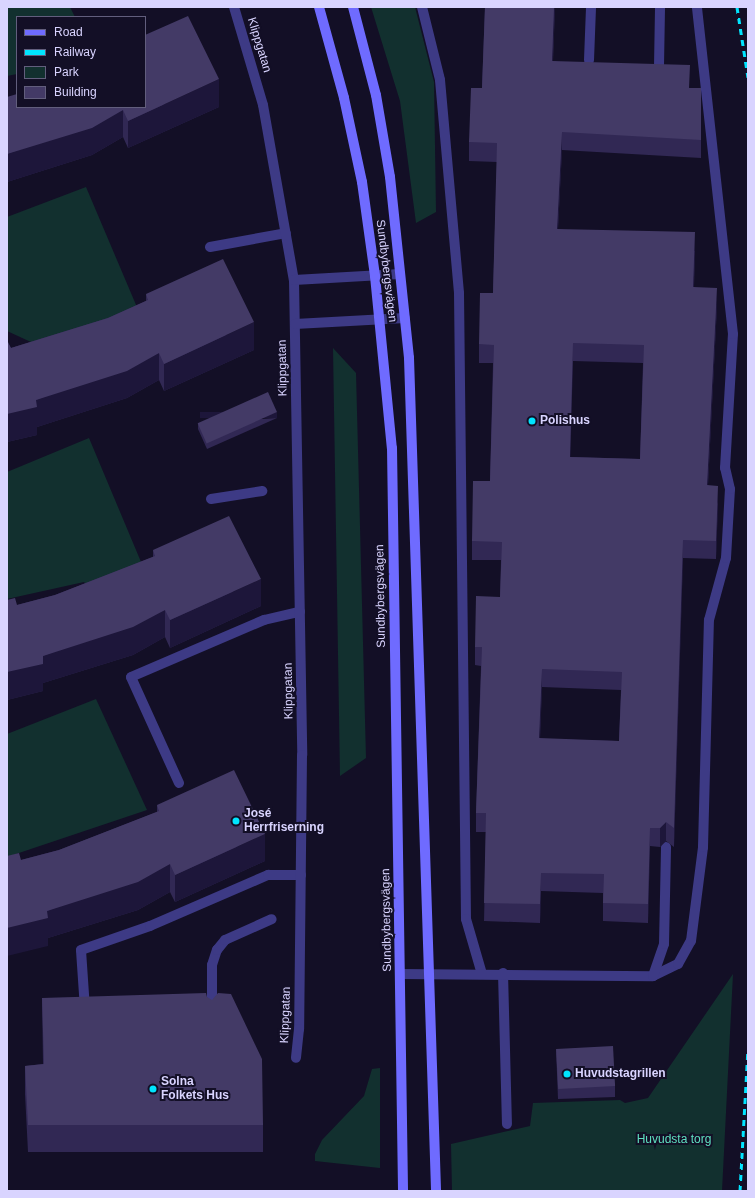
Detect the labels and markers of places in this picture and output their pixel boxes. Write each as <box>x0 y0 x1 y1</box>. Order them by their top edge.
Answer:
place label: Polishus <box>540 414 590 428</box>
marker: Polishus <box>527 416 537 426</box>
place label: José Herrfriserning <box>244 807 324 835</box>
marker: José Herrfriserning <box>231 816 241 826</box>
place label: Huvudstagrillen <box>575 1067 666 1081</box>
marker: Huvudstagrillen <box>562 1069 572 1079</box>
place label: Solna Folkets Hus <box>161 1075 229 1103</box>
marker: Solna Folkets Hus <box>148 1084 158 1094</box>

